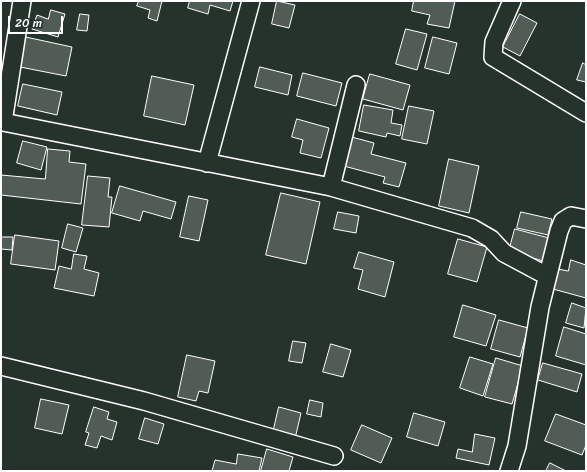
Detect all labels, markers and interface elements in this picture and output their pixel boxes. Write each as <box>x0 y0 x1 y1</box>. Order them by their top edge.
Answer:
scale bar <box>10 8 65 34</box>
text: 20 m <box>15 12 42 34</box>

